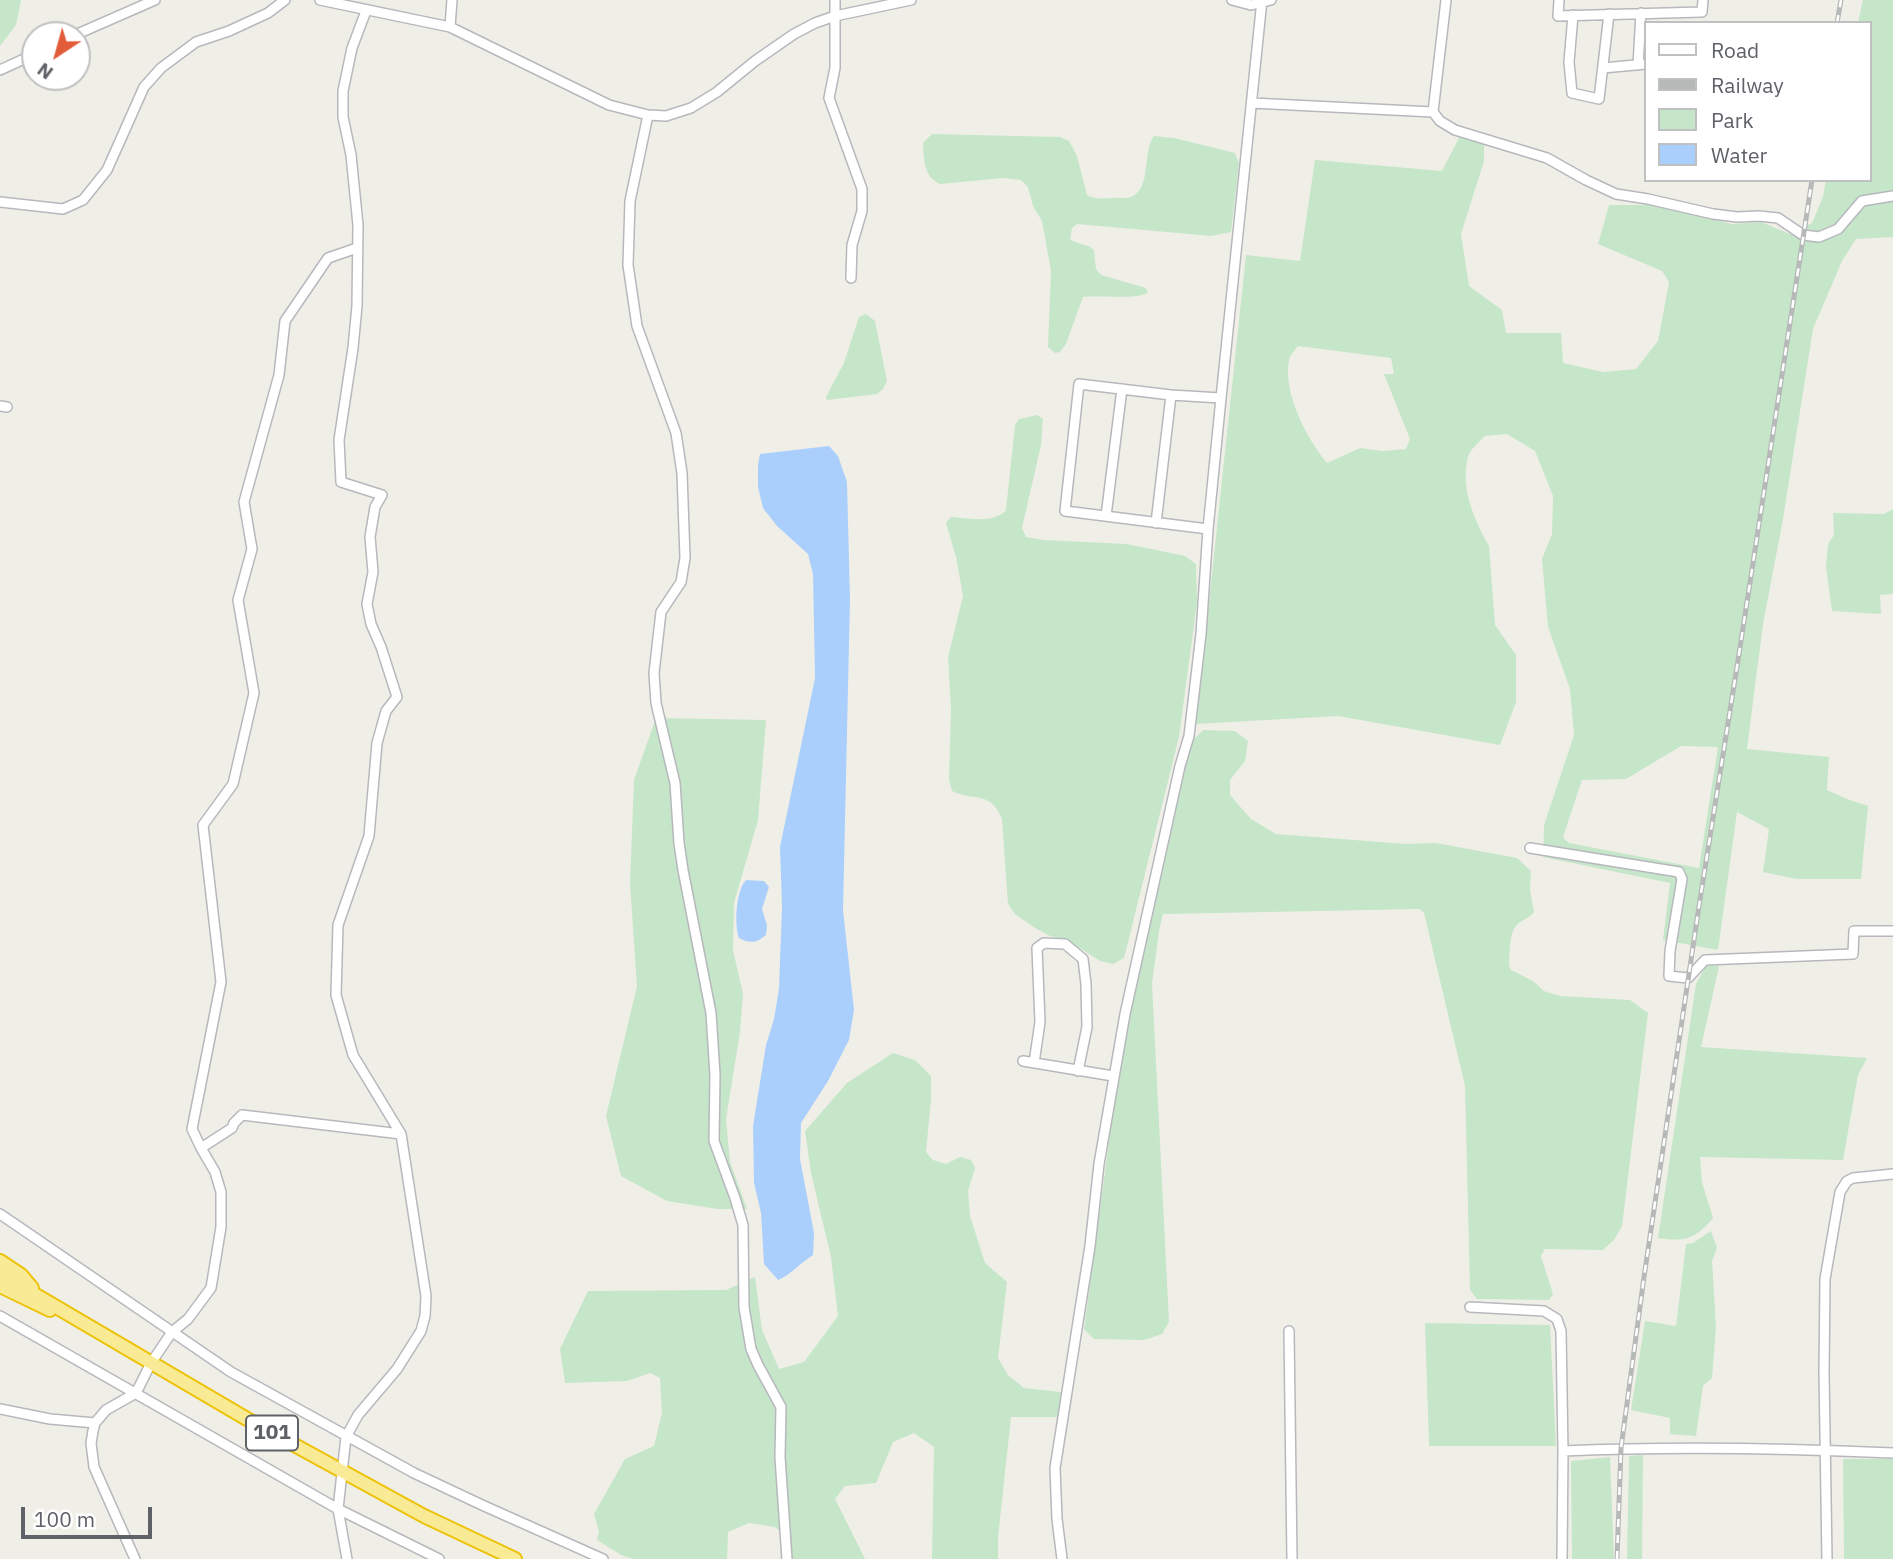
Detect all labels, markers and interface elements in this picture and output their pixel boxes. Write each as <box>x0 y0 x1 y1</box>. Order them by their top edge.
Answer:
north arrow <box>21 21 91 91</box>
legend <box>1644 21 1872 182</box>
text: Road <box>1711 36 1759 64</box>
text: N <box>32 58 57 85</box>
text: Railway <box>1711 71 1784 99</box>
text: Park <box>1711 106 1754 134</box>
text: Water <box>1711 141 1767 169</box>
road number: 101 <box>246 1416 298 1450</box>
scale bar <box>24 1492 156 1536</box>
text: 100 m <box>34 1505 95 1533</box>

